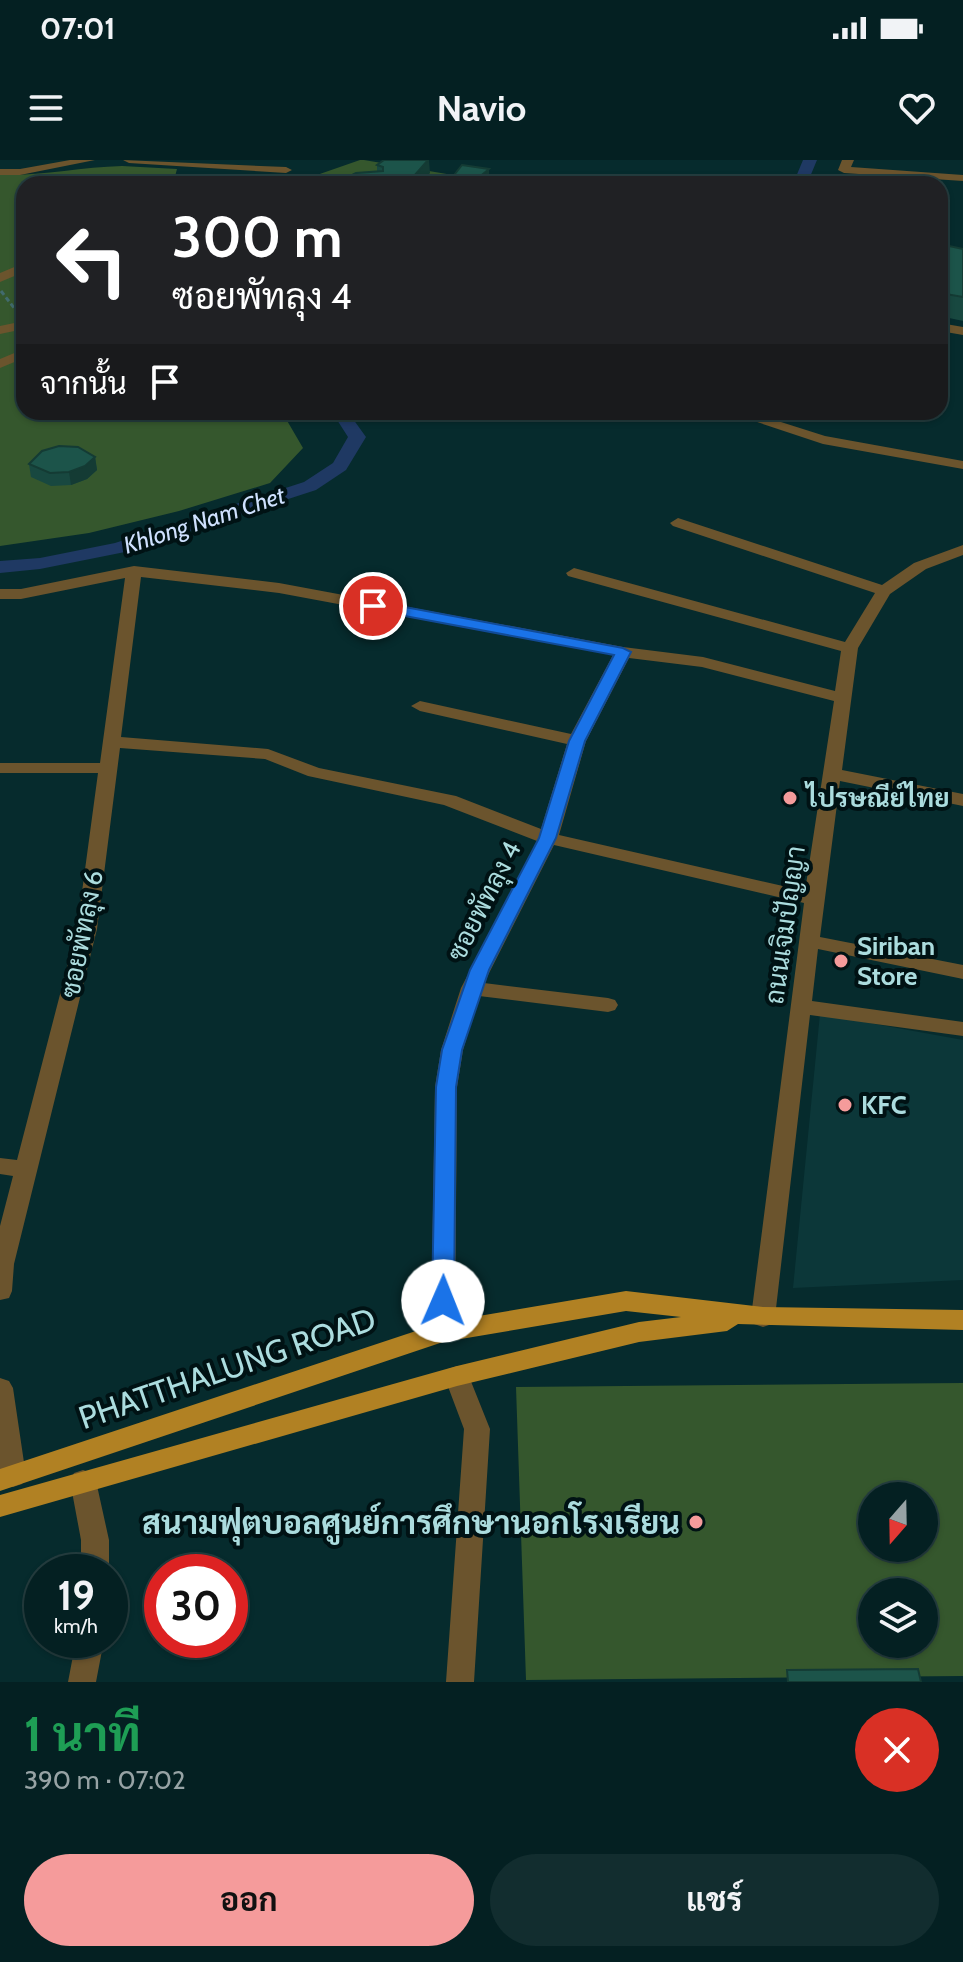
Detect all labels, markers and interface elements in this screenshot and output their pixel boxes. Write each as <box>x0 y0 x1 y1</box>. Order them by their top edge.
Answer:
text: 07:01 <box>40 10 115 47</box>
icon: menu <box>24 86 68 130</box>
text: Navio <box>437 86 526 130</box>
icon: heart <box>895 86 939 130</box>
text: 300 m <box>172 203 343 271</box>
icon: left <box>40 208 144 312</box>
text: ซอยพัทลุง 4 <box>172 274 352 318</box>
icon: arrive <box>143 360 187 404</box>
text: จากนั้น <box>40 365 127 402</box>
water label: Khlong Nam Chet <box>120 480 289 560</box>
pin <box>339 572 407 640</box>
icon: arrive <box>351 584 395 628</box>
place label: ไปรษณีย์ไทย <box>804 781 950 814</box>
marker: ไปรษณีย์ไทย <box>781 789 799 807</box>
street label: ซอยพัทลุง 4 <box>440 836 529 967</box>
street label: ถนนเจิมปัญญา <box>758 844 812 1006</box>
street label: ซอยพัทลุง 6 <box>54 867 112 1001</box>
place label: Siriban Store <box>857 930 935 992</box>
marker: Siriban Store <box>832 952 850 970</box>
place label: KFC <box>861 1089 907 1121</box>
marker: KFC <box>836 1096 854 1114</box>
position arrow <box>401 1259 485 1343</box>
street label: PHATTHALUNG ROAD <box>73 1299 381 1437</box>
north arrow <box>858 1482 938 1562</box>
map controls <box>858 1482 938 1658</box>
place label: สนามฟุตบอลศูนย์การศึกษานอกโรงเรียน <box>142 1501 680 1546</box>
marker: สนามฟุตบอลศูนย์การศึกษานอกโรงเรียน <box>687 1513 705 1531</box>
speed limit sign: 30 <box>144 1554 248 1658</box>
text: 19 <box>57 1571 95 1620</box>
button: layers <box>858 1578 938 1658</box>
text: km/h <box>54 1614 98 1638</box>
text: 1 นาที <box>24 1705 141 1763</box>
button: close <box>855 1708 939 1792</box>
text: 390 m · 07:02 <box>24 1764 186 1796</box>
button: ออก <box>24 1854 474 1946</box>
button: แชร์ <box>490 1854 939 1946</box>

